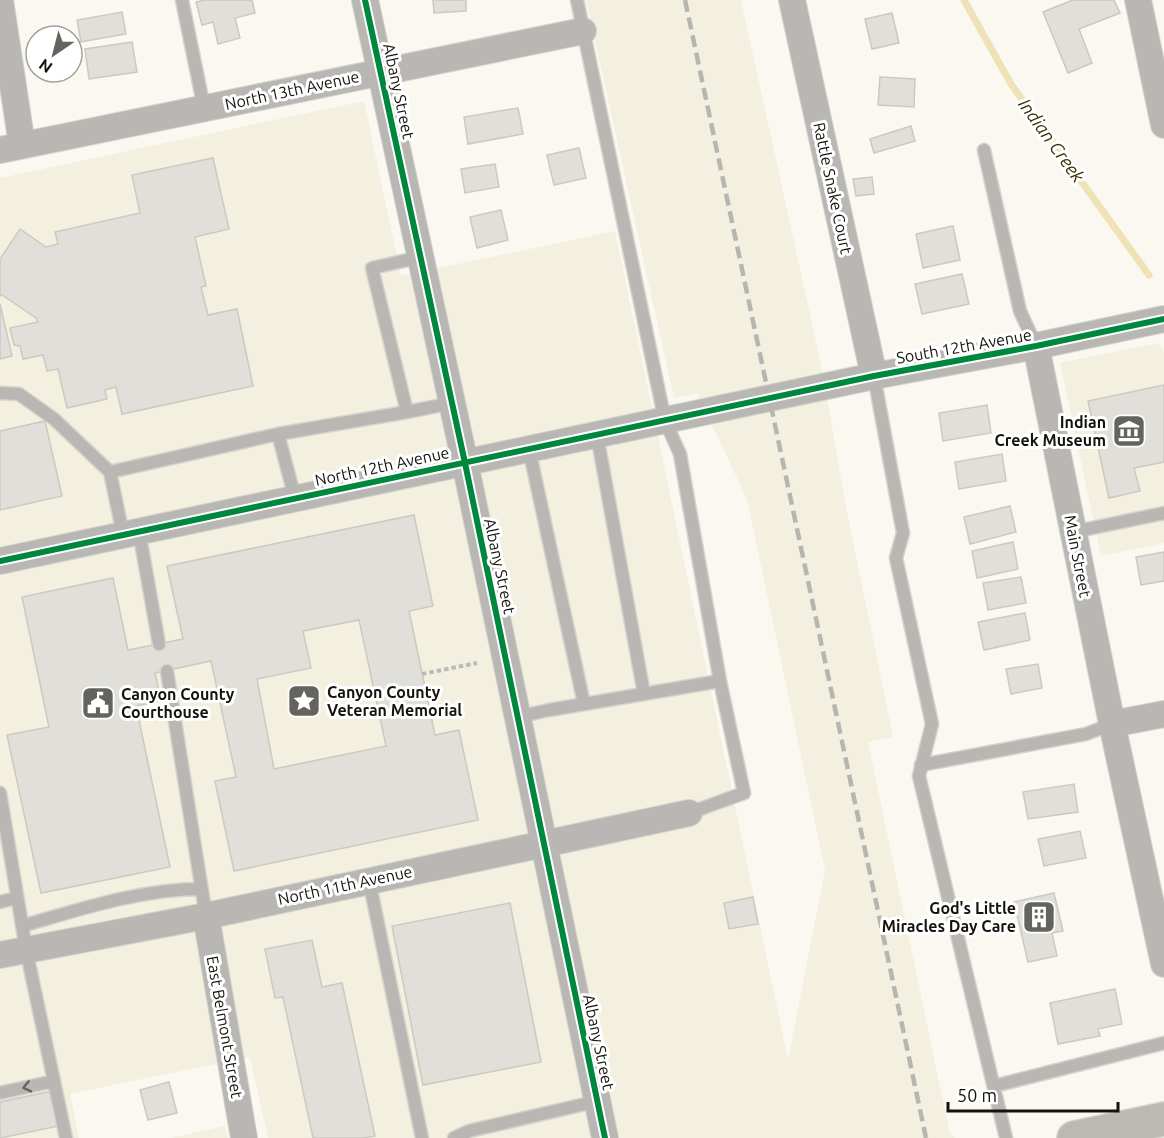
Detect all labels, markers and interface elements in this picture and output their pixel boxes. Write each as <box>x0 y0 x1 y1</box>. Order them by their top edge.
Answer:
north arrow <box>24 24 84 84</box>
street label: Albany Street <box>380 42 418 141</box>
text: N <box>35 55 55 77</box>
street label: North 13th Avenue <box>223 67 361 113</box>
water label: Indian Creek <box>1015 94 1089 186</box>
street label: Rattle Snake Court <box>810 121 856 256</box>
street label: South 12th Avenue <box>895 325 1033 367</box>
place label: Indian Creek Museum <box>995 413 1106 449</box>
museum icon: Indian Creek Museum <box>1111 413 1147 449</box>
street label: North 12th Avenue <box>313 443 451 489</box>
street label: Main Street <box>1061 513 1095 599</box>
street label: Albany Street <box>481 517 519 616</box>
place icon: Canyon County Veteran Memorial <box>286 683 322 719</box>
place label: Canyon County Veteran Memorial <box>327 683 462 719</box>
public building icon: Canyon County Courthouse <box>80 685 116 721</box>
place label: Canyon County Courthouse <box>121 685 235 721</box>
street label: North 11th Avenue <box>276 862 414 908</box>
place label: God's Little Miracles Day Care <box>882 899 1016 935</box>
building icon: God's Little Miracles Day Care <box>1021 899 1057 935</box>
street label: East Belmont Street <box>204 954 247 1100</box>
street label: Albany Street <box>580 993 618 1092</box>
scale bar <box>948 1075 1118 1113</box>
one-way arrow <box>22 1080 32 1093</box>
text: 50 m <box>957 1085 997 1105</box>

